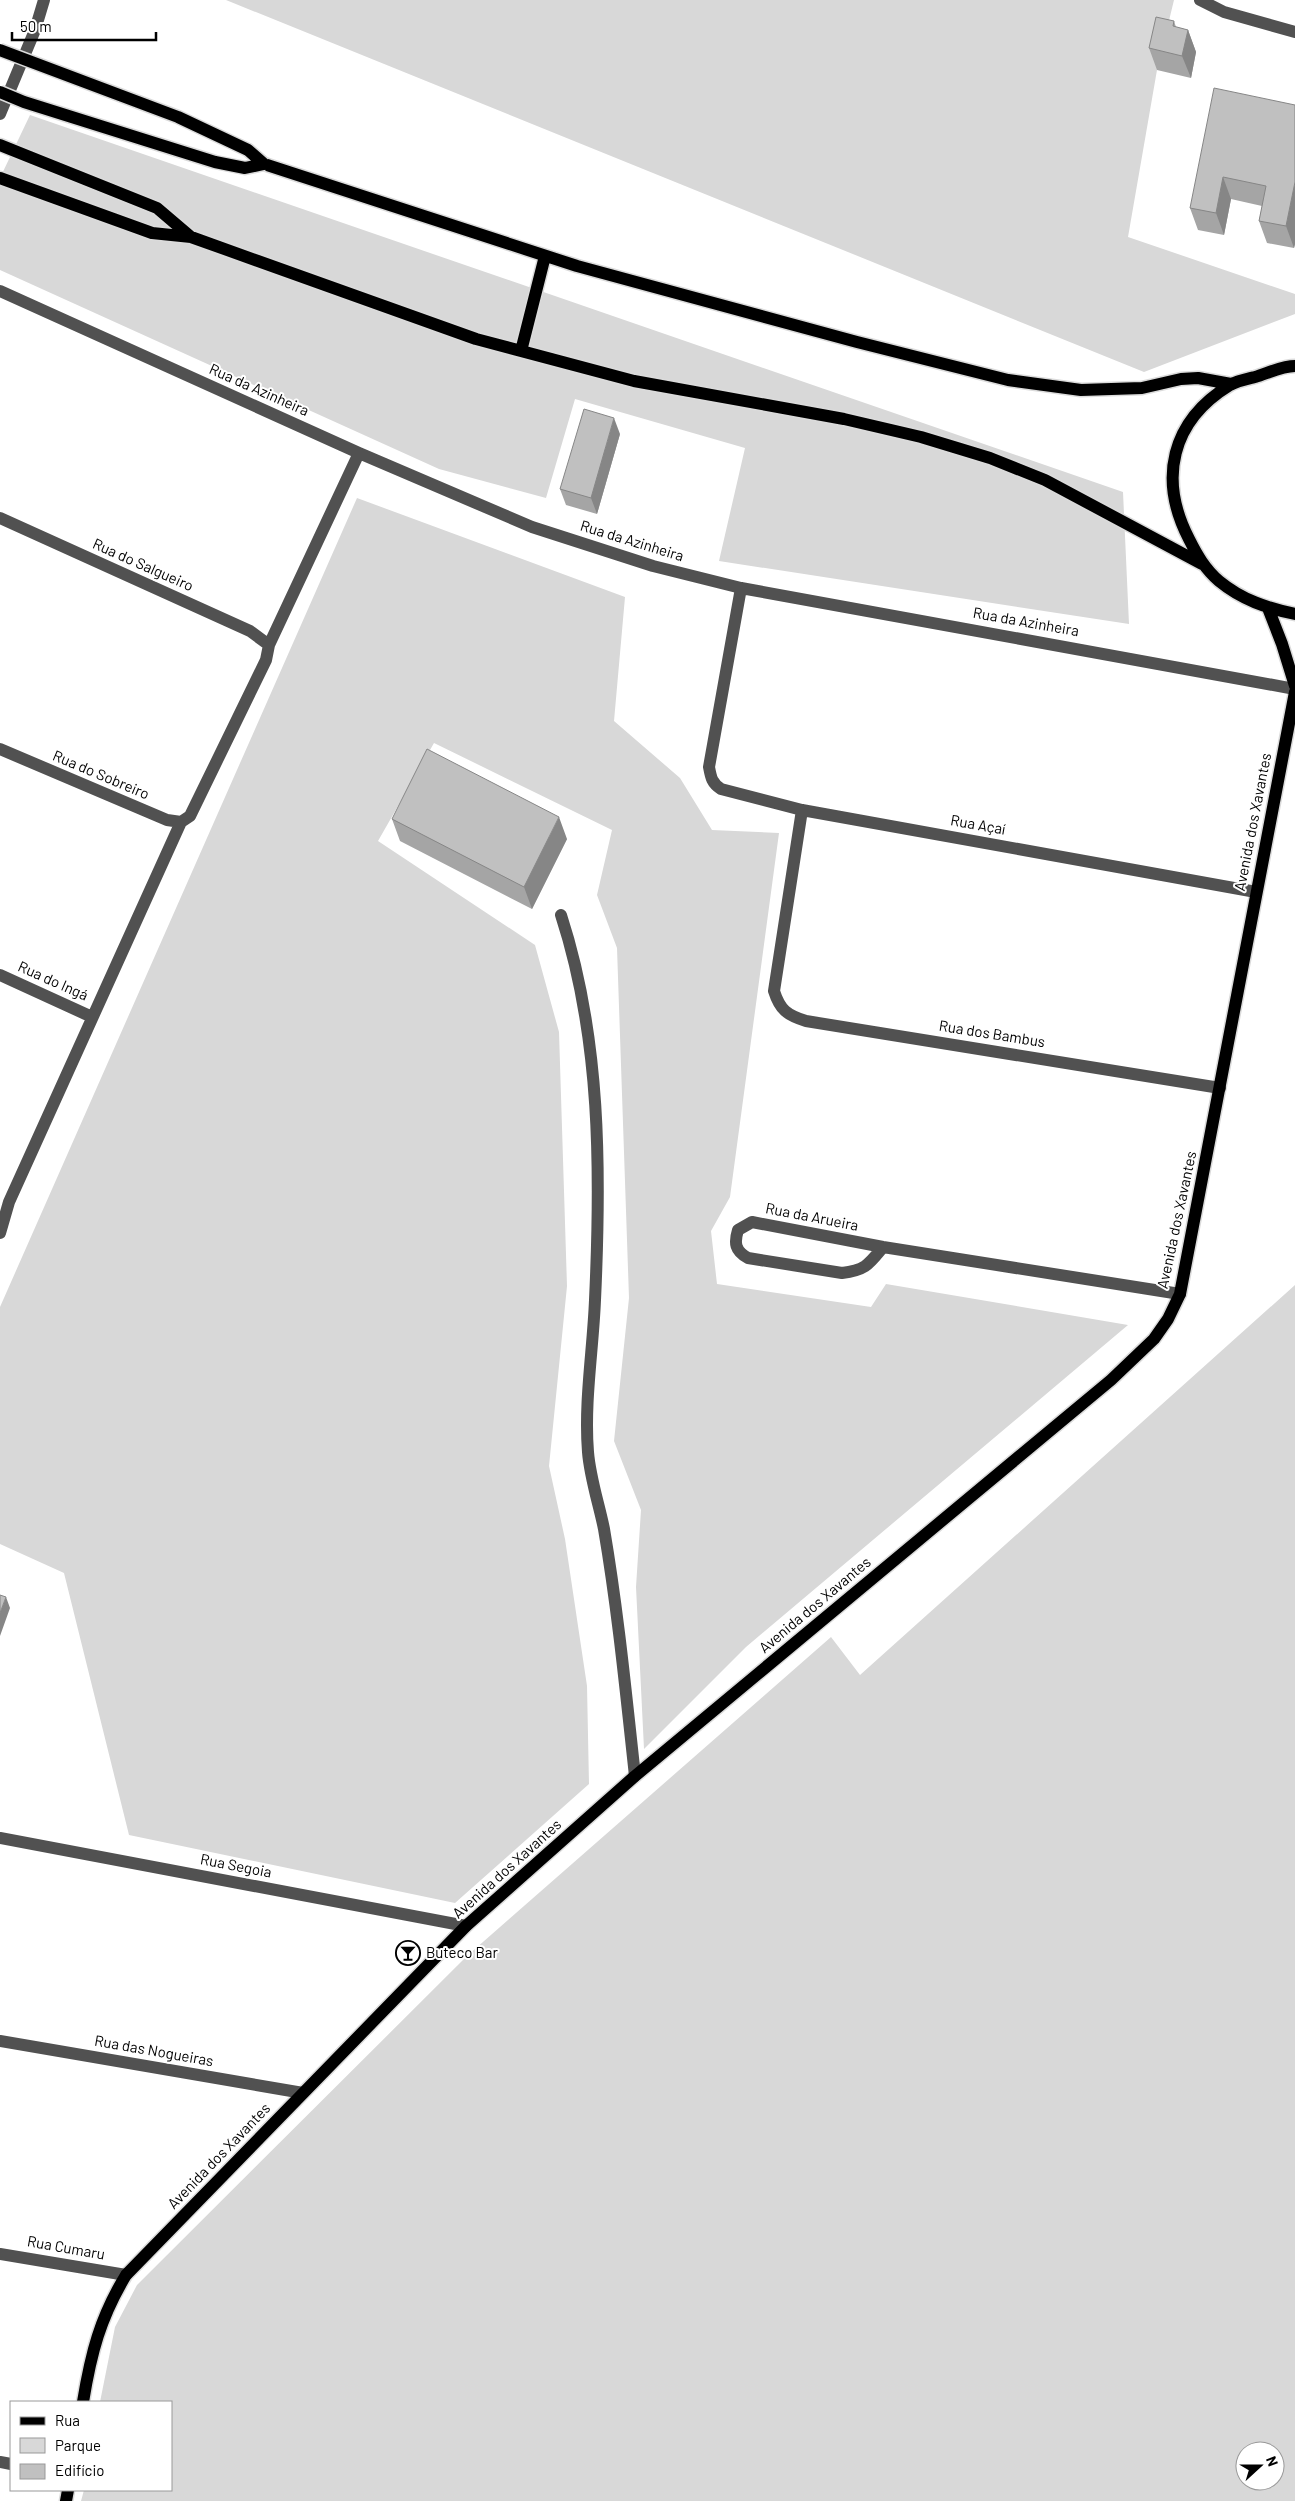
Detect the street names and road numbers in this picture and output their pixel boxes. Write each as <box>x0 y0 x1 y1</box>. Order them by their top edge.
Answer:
street label: Rua da Azinheira <box>207 359 312 419</box>
street label: Rua da Azinheira <box>578 516 686 564</box>
street label: Rua do Salgueiro <box>90 534 197 594</box>
street label: Rua da Azinheira <box>972 603 1081 639</box>
street label: Rua do Sobreiro <box>50 746 152 803</box>
street label: Avenida dos Xavantes <box>1230 751 1274 892</box>
street label: Rua Açaí <box>949 810 1007 838</box>
street label: Rua do Ingá <box>16 957 91 1004</box>
street label: Rua dos Bambus <box>938 1016 1047 1050</box>
street label: Avenida dos Xavantes <box>1153 1149 1199 1290</box>
street label: Rua da Arueira <box>764 1198 860 1234</box>
street label: Avenida dos Xavantes <box>755 1552 874 1656</box>
street label: Avenida dos Xavantes <box>448 1815 564 1922</box>
street label: Rua Segoia <box>199 1849 273 1881</box>
street label: Rua das Nogueiras <box>93 2031 215 2069</box>
street label: Avenida dos Xavantes <box>163 2099 273 2212</box>
street label: Rua Cumaru <box>26 2231 106 2263</box>

